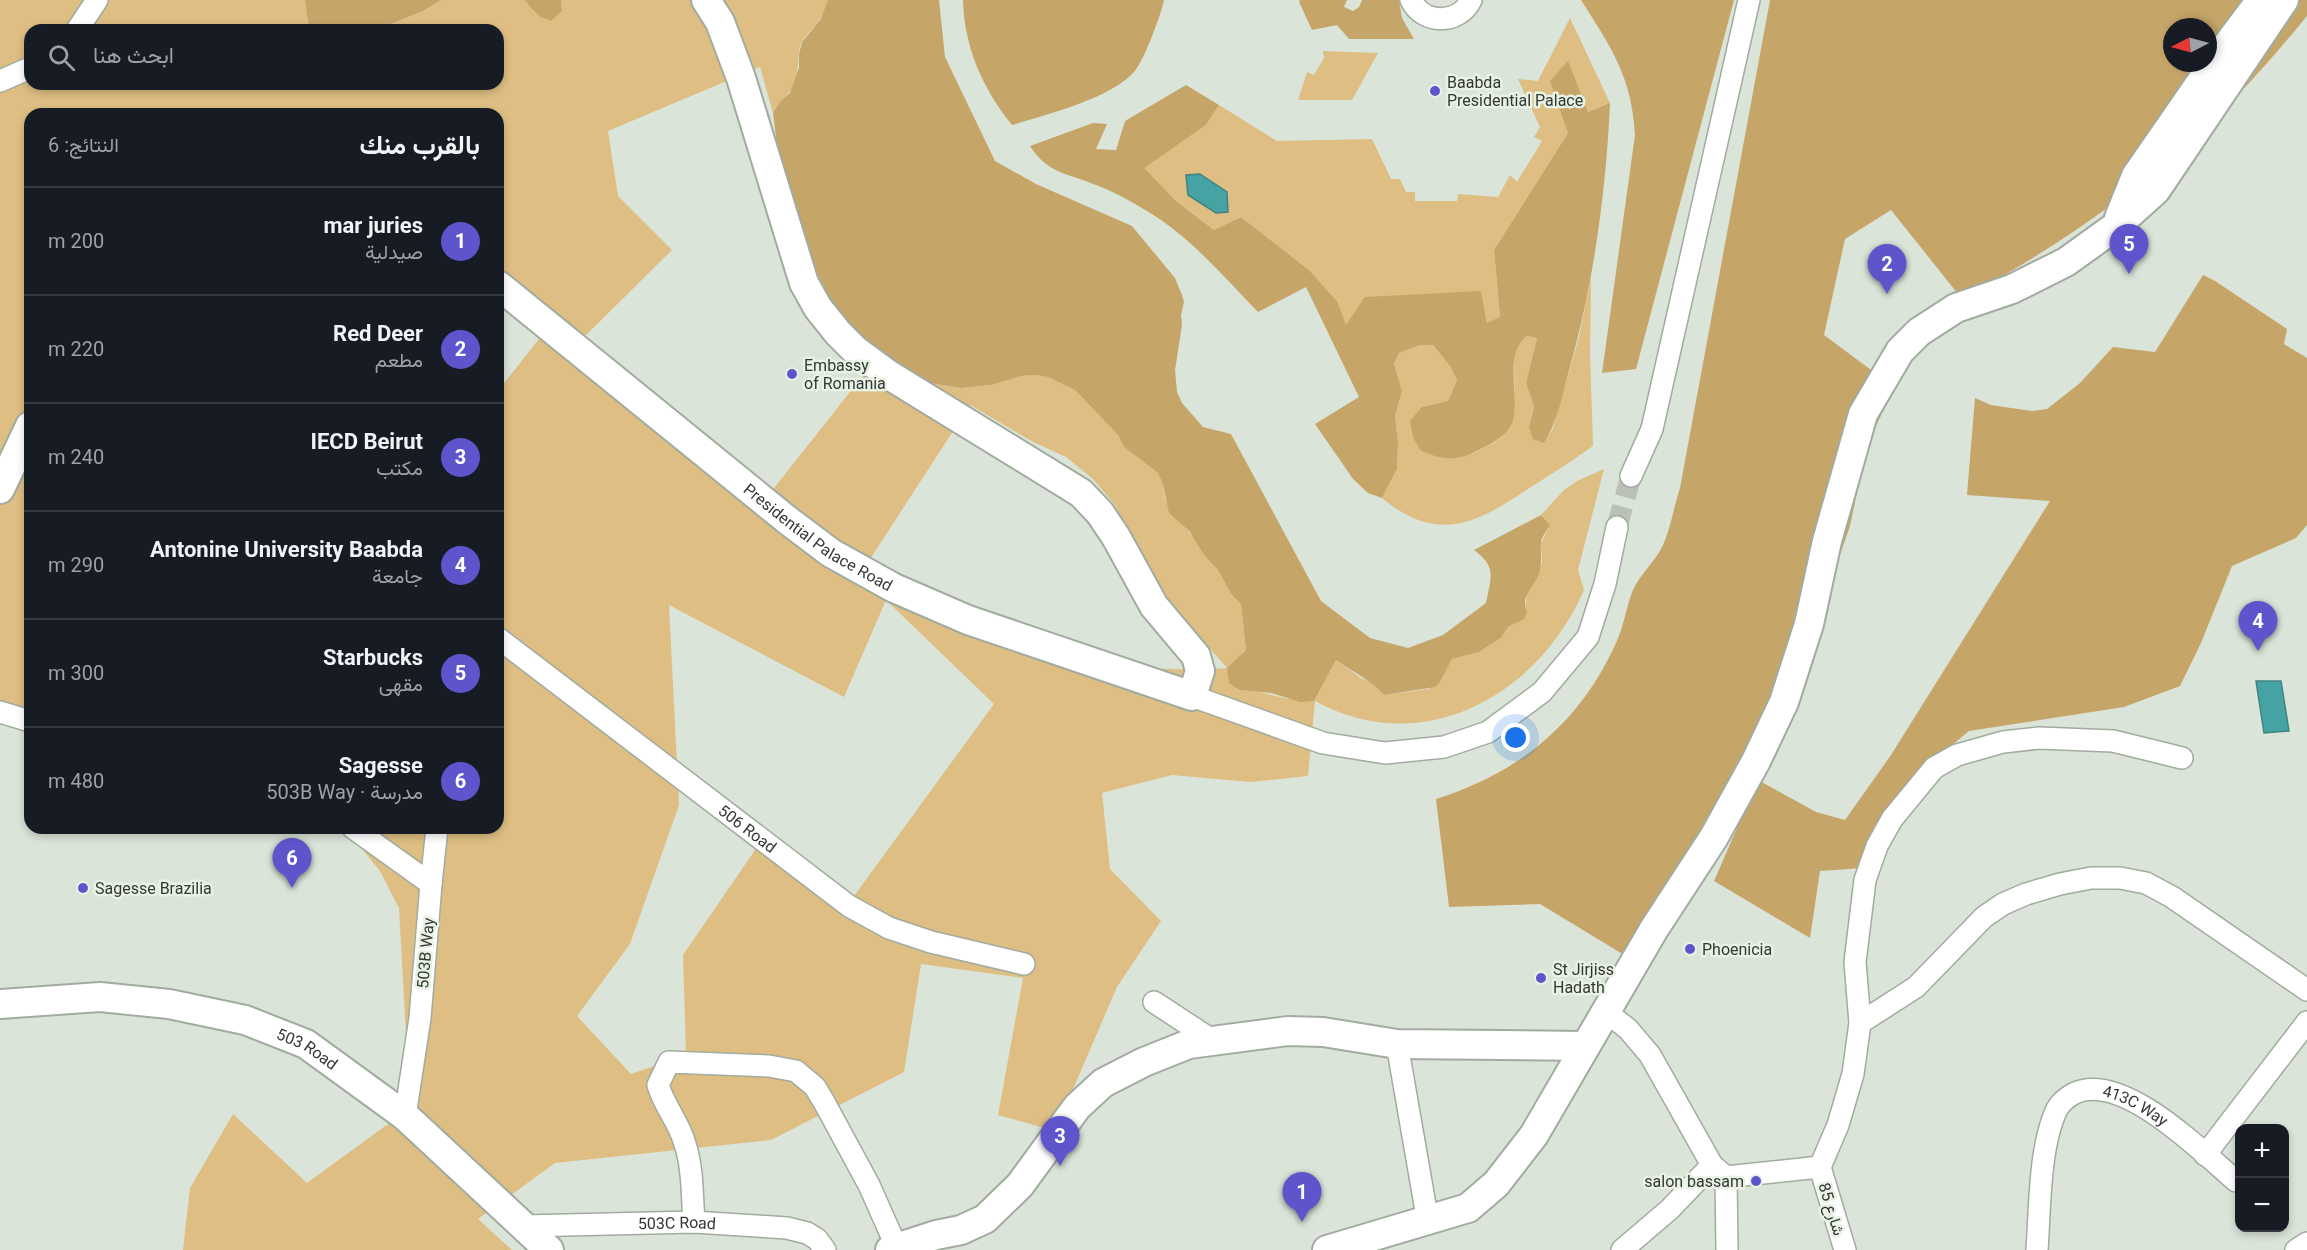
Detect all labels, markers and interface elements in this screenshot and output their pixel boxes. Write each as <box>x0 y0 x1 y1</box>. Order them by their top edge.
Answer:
north arrow <box>2163 18 2217 72</box>
search box <box>24 24 504 90</box>
icon: search <box>45 41 78 74</box>
text: ابحث هنا <box>93 43 174 68</box>
place label: Baabda Presidential Palace <box>1447 73 1583 110</box>
marker: Baabda Presidential Palace <box>1428 84 1442 98</box>
text: بالقرب منك <box>359 130 480 160</box>
text: النتائج: 6 <box>48 133 119 157</box>
text: mar juries <box>324 213 423 238</box>
pin: 5 <box>2110 224 2148 274</box>
text: 200 m <box>48 229 104 253</box>
text: 1 <box>455 229 466 253</box>
text: صيدلية <box>365 240 423 264</box>
pin: 2 <box>1868 244 1906 294</box>
text: Red Deer <box>333 321 423 346</box>
text: 220 m <box>48 337 104 361</box>
text: 2 <box>455 337 466 361</box>
text: مطعم <box>375 348 423 372</box>
place label: Embassy of Romania <box>804 356 886 393</box>
marker: Embassy of Romania <box>785 367 799 381</box>
text: IECD Beirut <box>310 429 423 454</box>
text: 240 m <box>48 445 104 469</box>
text: 3 <box>455 445 466 469</box>
text: مكتب <box>376 456 423 480</box>
street label: Presidential Palace Road <box>740 480 896 595</box>
text: Antonine University Baabda <box>150 537 423 562</box>
text: 290 m <box>48 553 104 577</box>
text: 4 <box>455 553 466 577</box>
text: جامعة <box>372 564 423 588</box>
pin: 4 <box>2238 602 2278 651</box>
text: Starbucks <box>323 645 423 670</box>
text: 300 m <box>48 661 104 685</box>
text: 5 <box>455 661 466 685</box>
text: مقهى <box>379 672 423 696</box>
your location <box>1501 723 1530 752</box>
text: Sagesse <box>339 753 423 778</box>
text: 480 m <box>48 769 104 793</box>
text: 6 <box>455 769 466 793</box>
text: مدرسة · 503B Way <box>266 780 423 804</box>
street label: 506 Road <box>715 801 780 857</box>
pin: 6 <box>272 838 312 888</box>
place label: Sagesse Brazilia <box>95 879 212 898</box>
marker: Sagesse Brazilia <box>76 881 90 895</box>
street label: 503B Way <box>413 916 438 989</box>
place label: Phoenicia <box>1702 940 1772 959</box>
marker: Phoenicia <box>1683 942 1697 956</box>
place label: St Jirjiss Hadath <box>1553 960 1614 997</box>
marker: St Jirjiss Hadath <box>1534 971 1548 985</box>
street label: 503 Road <box>274 1024 341 1074</box>
street label: 413C Way <box>2101 1081 2172 1130</box>
pin: 3 <box>1040 1116 1080 1166</box>
map controls <box>2235 1124 2289 1232</box>
button: + <box>2235 1124 2289 1178</box>
pin: 1 <box>1282 1172 1322 1222</box>
place label: salon bassam <box>1644 1172 1744 1191</box>
marker: salon bassam <box>1749 1174 1763 1188</box>
button: − <box>2235 1178 2289 1232</box>
street label: شارع 85 <box>1813 1180 1849 1238</box>
street label: 503C Road <box>638 1213 717 1233</box>

